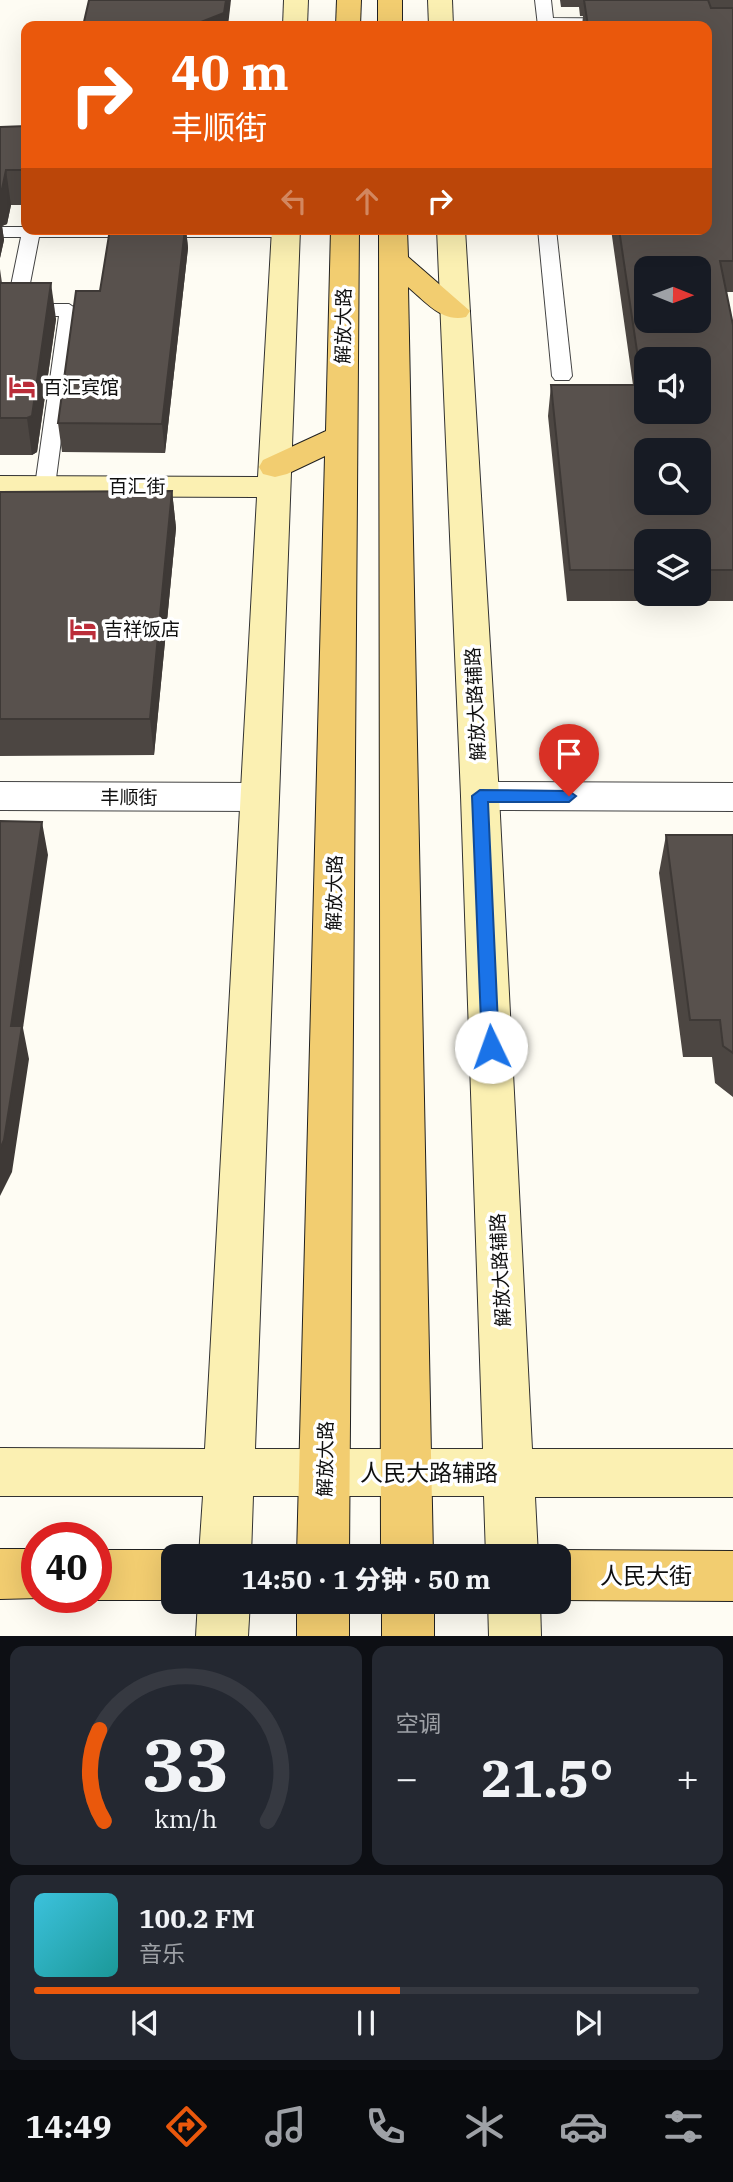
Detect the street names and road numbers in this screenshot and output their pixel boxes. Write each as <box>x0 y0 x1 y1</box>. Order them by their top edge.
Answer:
street label: 解放大路 <box>330 288 356 364</box>
street label: 百汇街 <box>108 474 166 498</box>
street label: 解放大路辅路 <box>460 646 490 762</box>
street label: 丰顺街 <box>100 785 158 809</box>
street label: 解放大路 <box>321 855 347 931</box>
street label: 解放大路辅路 <box>485 1212 515 1328</box>
street label: 解放大路 <box>312 1421 338 1497</box>
street label: 人民大路辅路 <box>360 1457 498 1487</box>
street label: 人民大街 <box>600 1560 692 1590</box>

